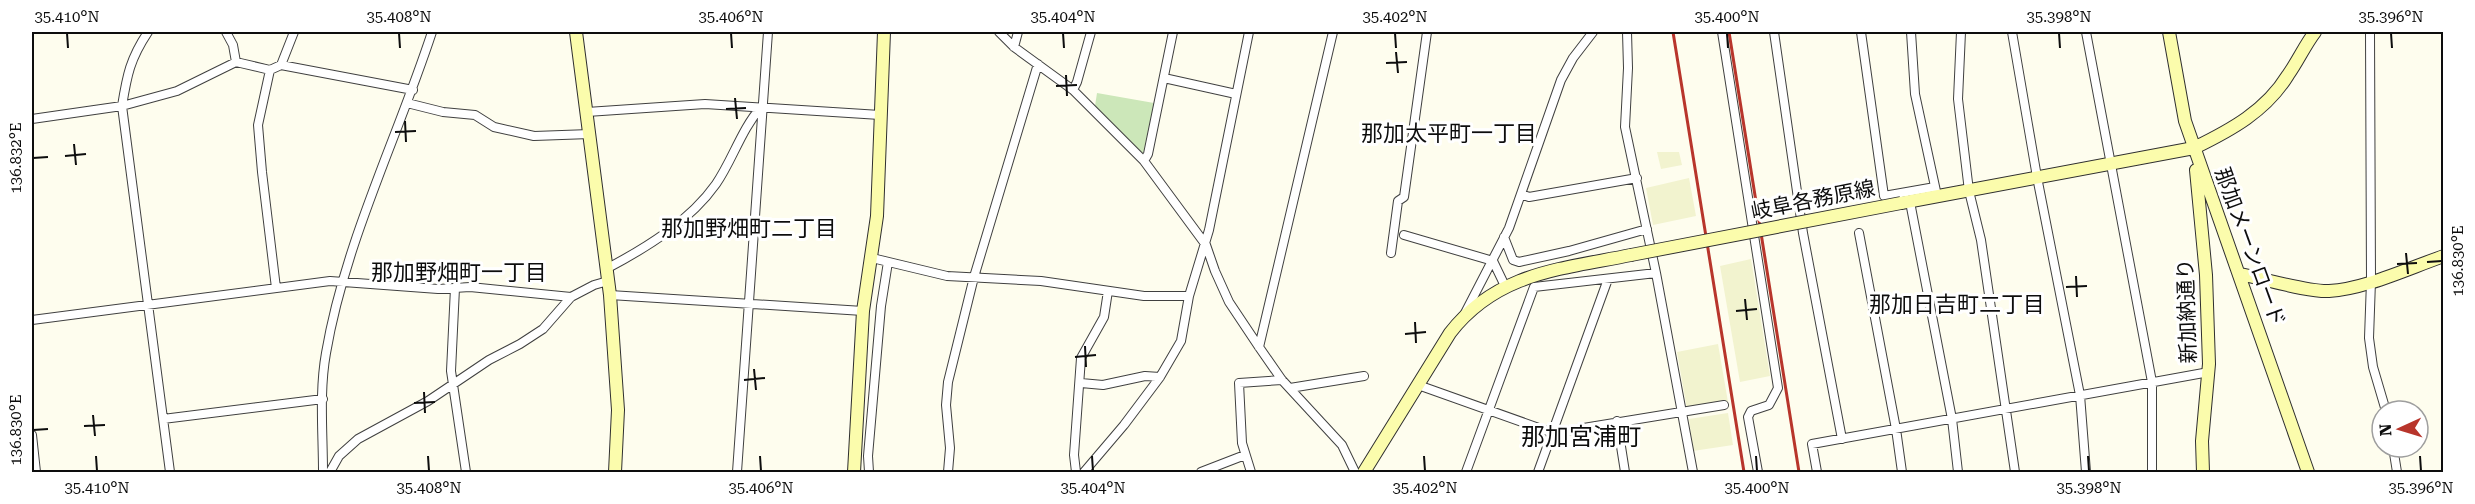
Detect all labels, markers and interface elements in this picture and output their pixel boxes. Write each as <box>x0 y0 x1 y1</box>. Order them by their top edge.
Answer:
text: 35.410°N <box>34 8 100 26</box>
text: 35.408°N <box>366 8 432 26</box>
text: 35.406°N <box>698 8 764 26</box>
text: 35.404°N <box>1030 8 1096 26</box>
text: 35.402°N <box>1362 8 1428 26</box>
text: 35.400°N <box>1694 8 1760 26</box>
text: 35.398°N <box>2026 8 2092 26</box>
text: 35.396°N <box>2358 8 2424 26</box>
district label: 那加太平町一丁目 <box>1361 121 1537 146</box>
text: 136.832°E <box>7 122 25 194</box>
street label: 那加メーンロード <box>2210 164 2290 330</box>
street label: 岐阜各務原線 <box>1749 176 1877 224</box>
district label: 那加野畑町二丁目 <box>661 216 837 241</box>
text: 136.830°E <box>2449 225 2467 297</box>
street label: 新加納通り <box>2173 258 2201 364</box>
district label: 那加野畑町一丁目 <box>371 260 547 285</box>
district label: 那加日吉町二丁目 <box>1869 292 2045 317</box>
text: 136.830°E <box>7 394 25 466</box>
north arrow <box>2370 399 2430 459</box>
district label: 那加宮浦町 <box>1521 423 1641 451</box>
text: N <box>2376 423 2395 437</box>
text: 35.410°N <box>64 479 130 497</box>
text: 35.408°N <box>396 479 462 497</box>
text: 35.406°N <box>728 479 794 497</box>
text: 35.404°N <box>1060 479 1126 497</box>
text: 35.402°N <box>1392 479 1458 497</box>
text: 35.400°N <box>1724 479 1790 497</box>
text: 35.398°N <box>2056 479 2122 497</box>
text: 35.396°N <box>2388 479 2454 497</box>

